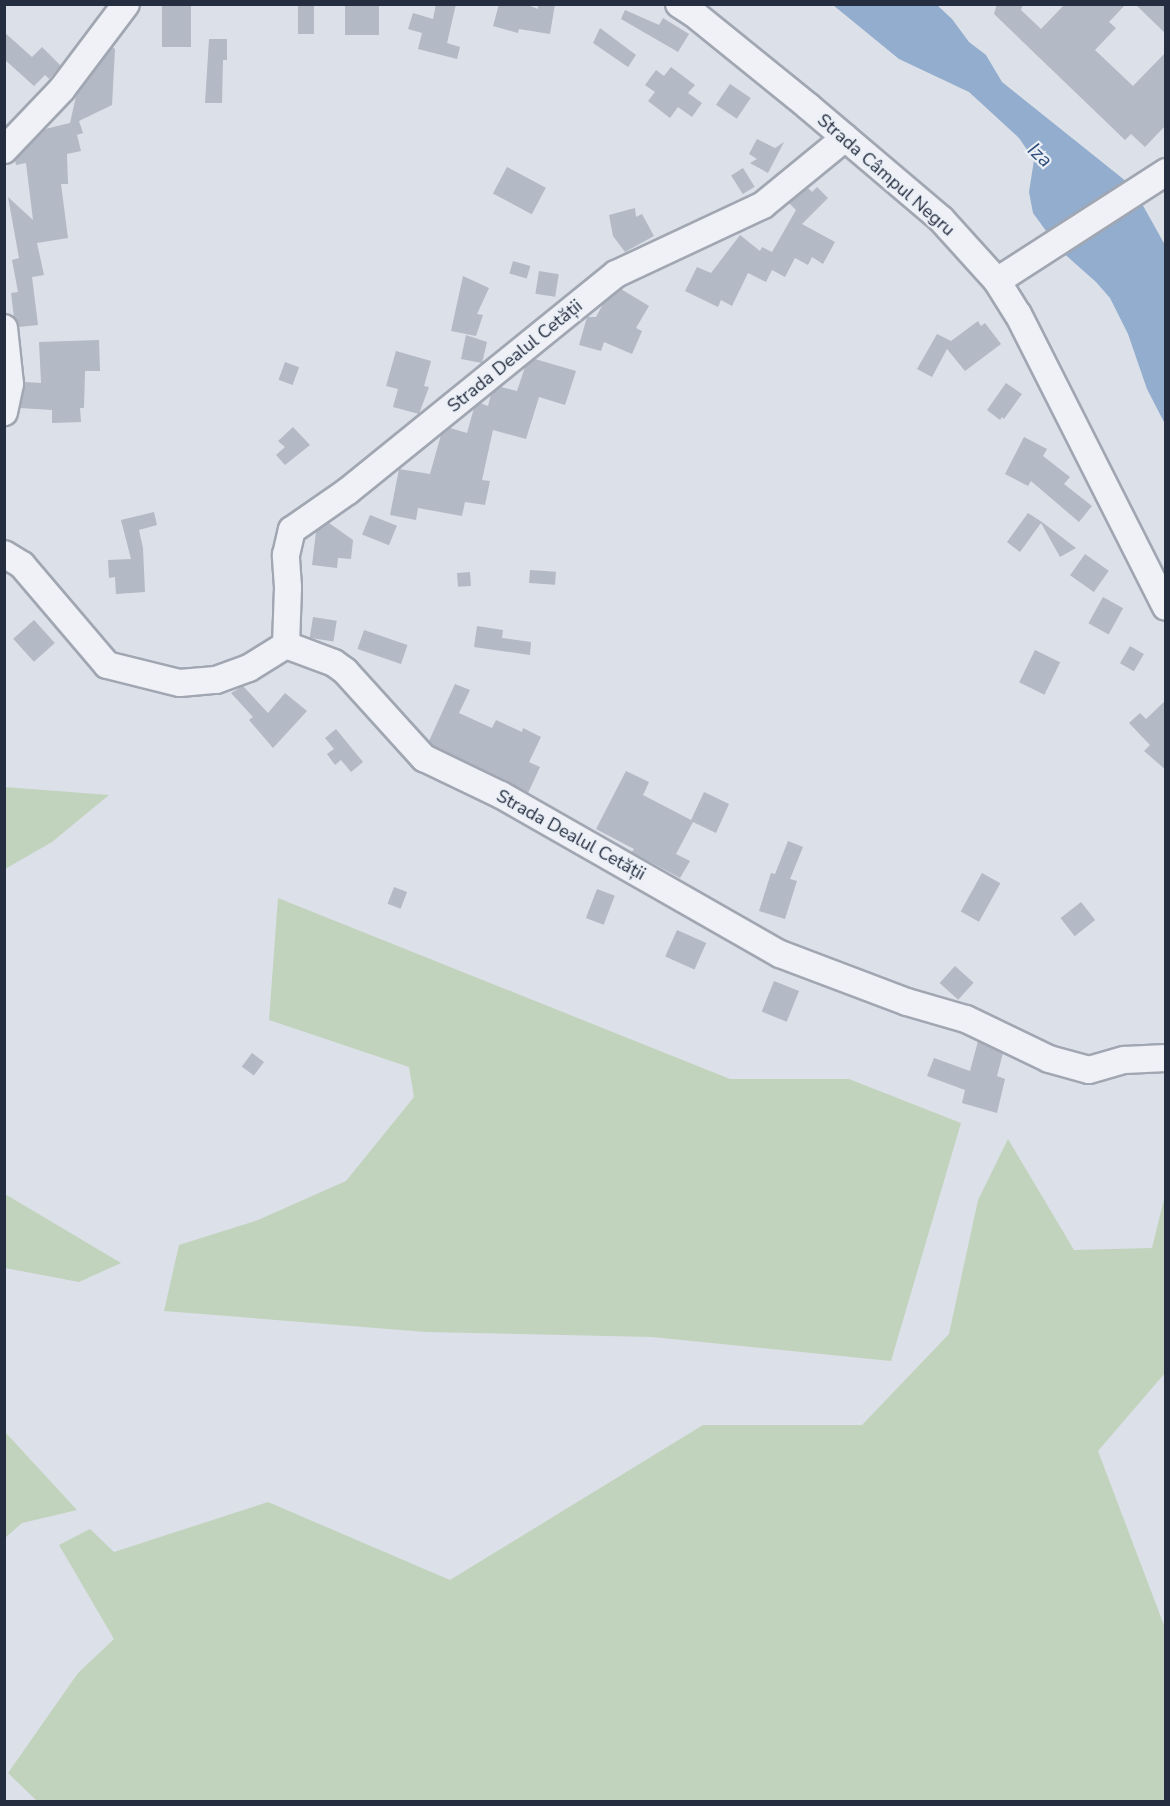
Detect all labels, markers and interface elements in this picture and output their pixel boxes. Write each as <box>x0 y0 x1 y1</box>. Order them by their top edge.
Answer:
street label: Strada Câmpul Negru <box>813 109 959 241</box>
water label: Iza <box>1023 138 1057 172</box>
street label: Strada Dealul Cetății <box>443 295 587 417</box>
street label: Strada Dealul Cetății <box>493 785 649 885</box>

